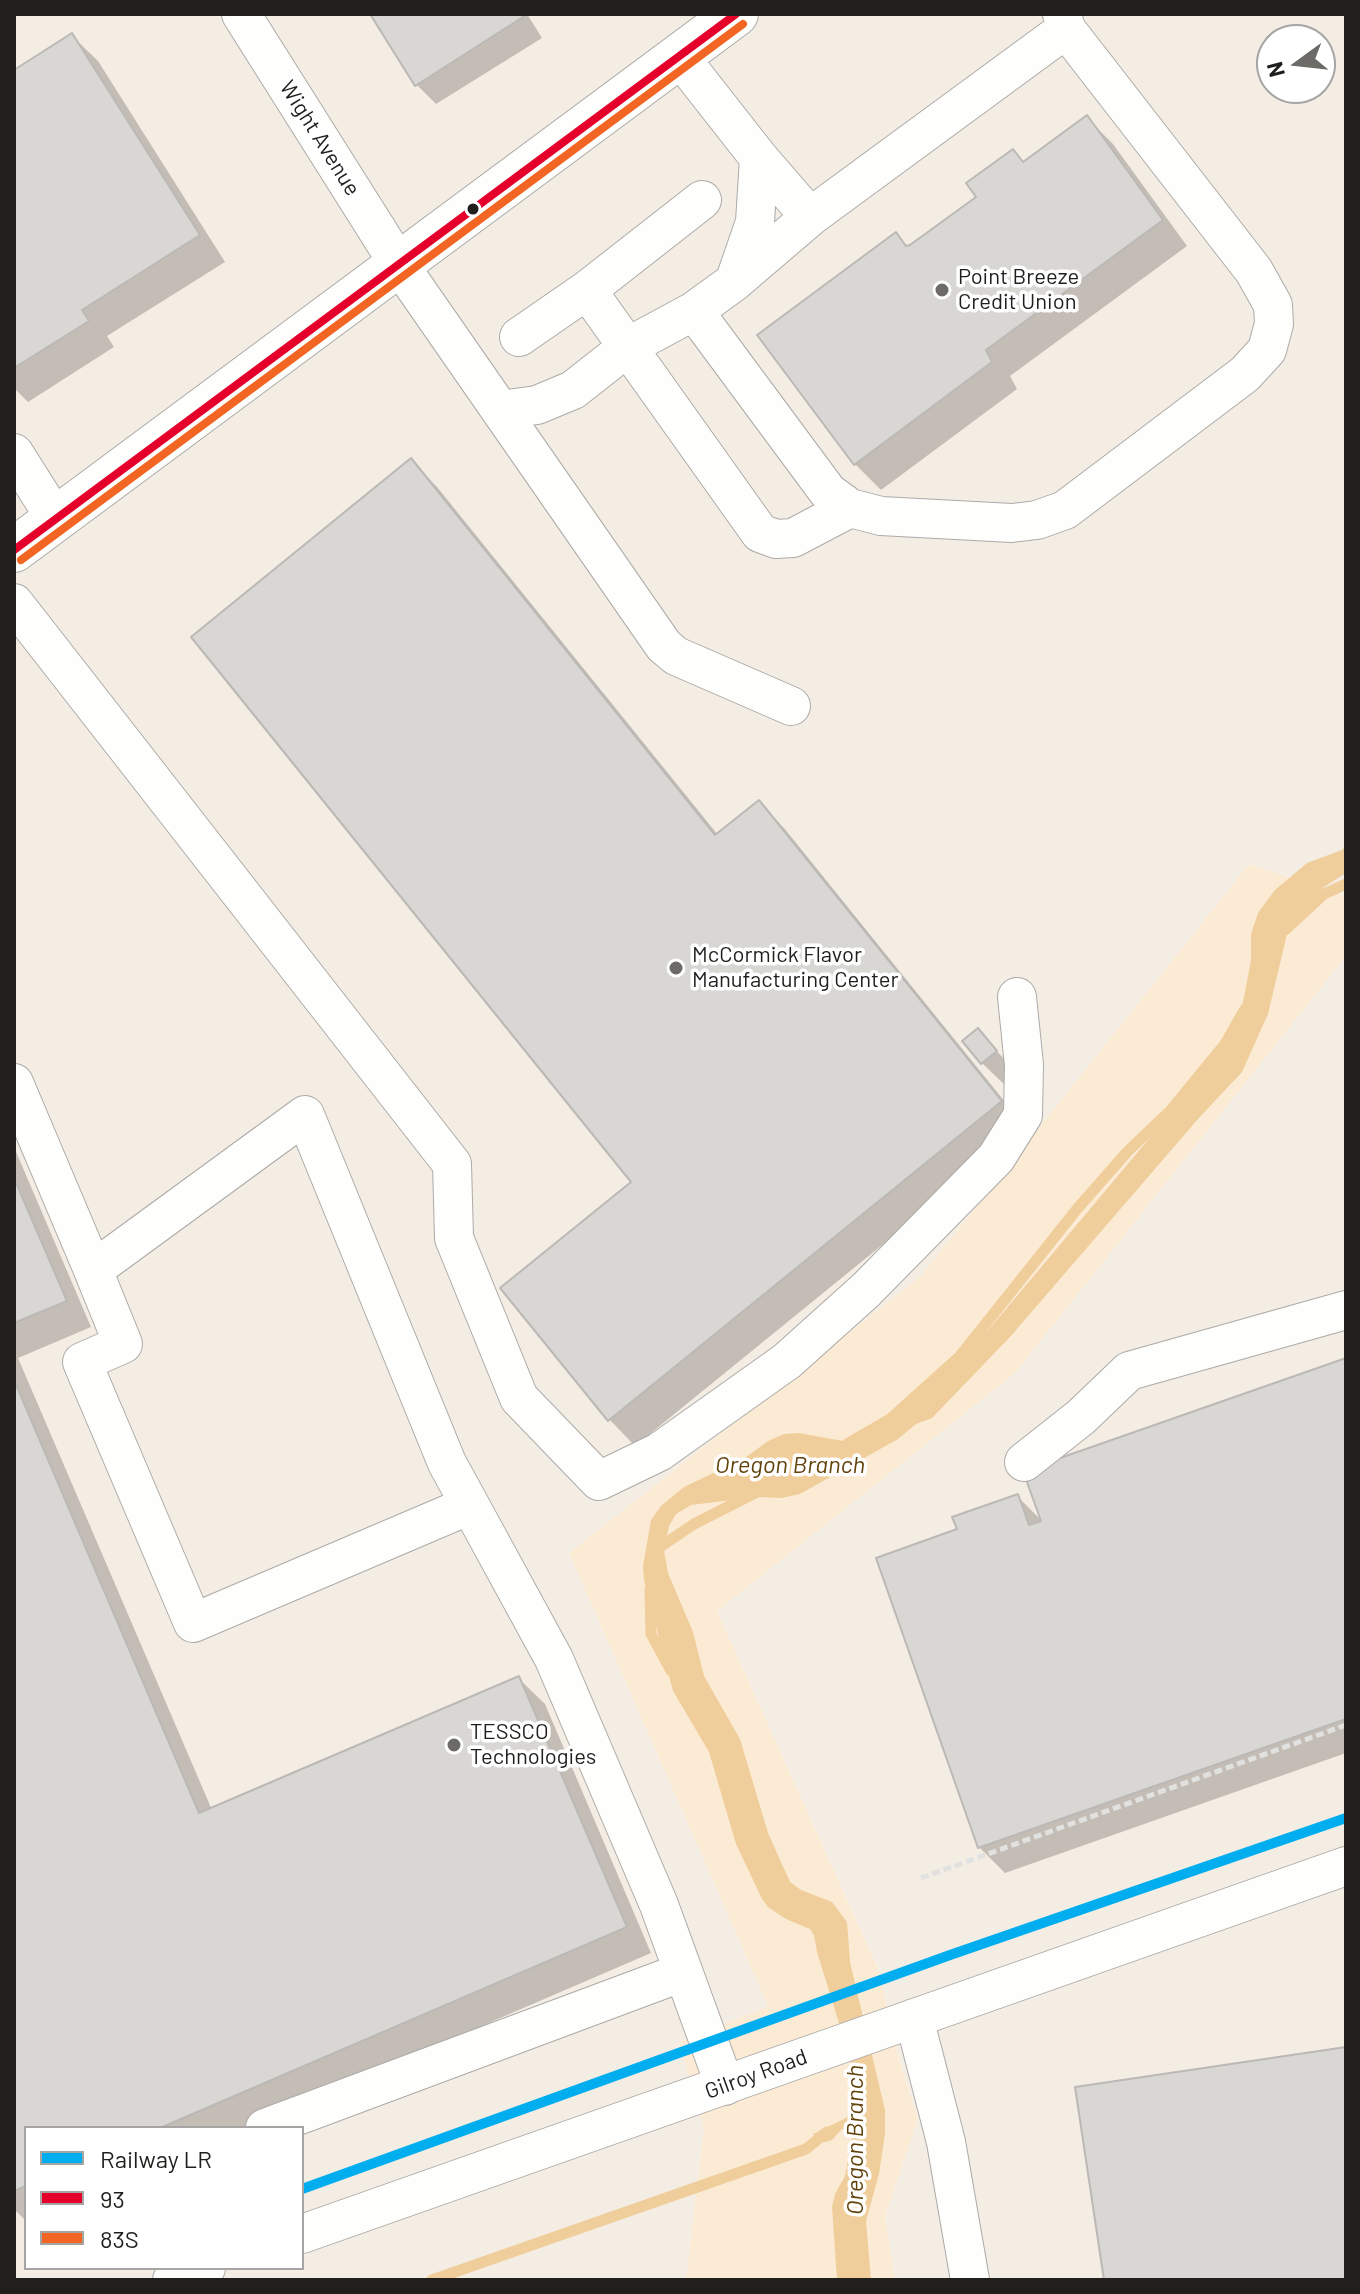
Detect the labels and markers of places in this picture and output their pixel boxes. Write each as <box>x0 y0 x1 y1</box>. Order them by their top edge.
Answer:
unlabelled marker <box>465 201 481 217</box>
place label: Point Breeze Credit Union <box>958 264 1079 316</box>
marker: Point Breeze Credit Union <box>933 281 951 299</box>
place label: McCormick Flavor Manufacturing Center <box>692 942 899 994</box>
marker: McCormick Flavor Manufacturing Center <box>667 959 685 977</box>
place label: TESSCO Technologies <box>470 1719 596 1770</box>
marker: TESSCO Technologies <box>445 1736 463 1754</box>

